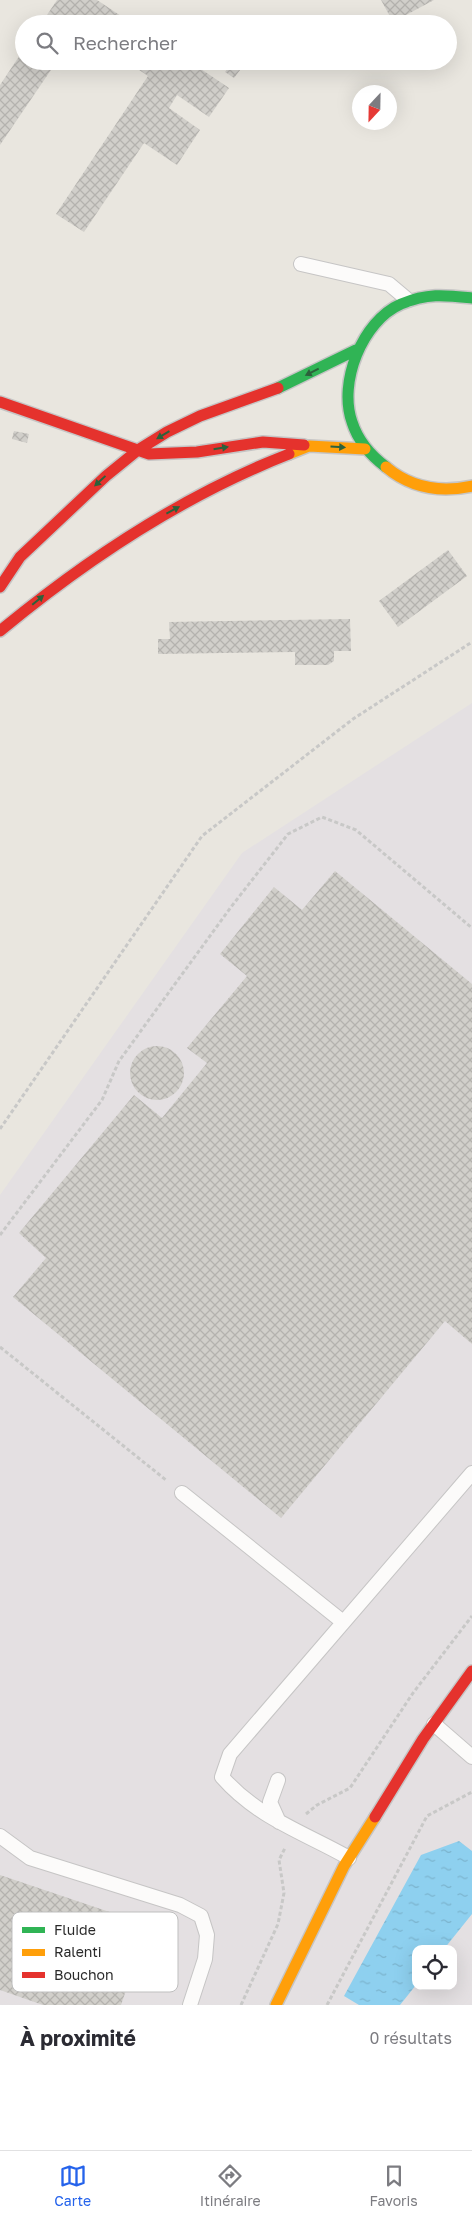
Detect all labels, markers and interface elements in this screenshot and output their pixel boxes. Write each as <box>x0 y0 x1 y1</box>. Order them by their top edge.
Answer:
search box <box>15 15 457 70</box>
icon: search <box>33 29 61 57</box>
text: Rechercher <box>73 31 178 54</box>
north arrow <box>352 85 397 130</box>
one-way arrow <box>305 368 320 376</box>
one-way arrow <box>156 431 171 439</box>
one-way arrow <box>213 444 229 452</box>
one-way arrow <box>330 444 346 452</box>
one-way arrow <box>95 475 107 487</box>
one-way arrow <box>165 506 180 514</box>
one-way arrow <box>31 595 44 606</box>
legend <box>12 1912 178 1992</box>
text: Fluide <box>54 1921 96 1938</box>
text: Ralenti <box>54 1943 102 1960</box>
map controls <box>412 1945 457 1990</box>
button: locate <box>412 1945 457 1990</box>
text: Bouchon <box>54 1966 114 1983</box>
text: À proximité <box>20 2025 136 2051</box>
text: 0 résultats <box>370 2028 452 2048</box>
tab: Carte <box>54 2162 91 2209</box>
tab: Itinéraire <box>200 2162 261 2209</box>
tab: Favoris <box>369 2162 418 2209</box>

